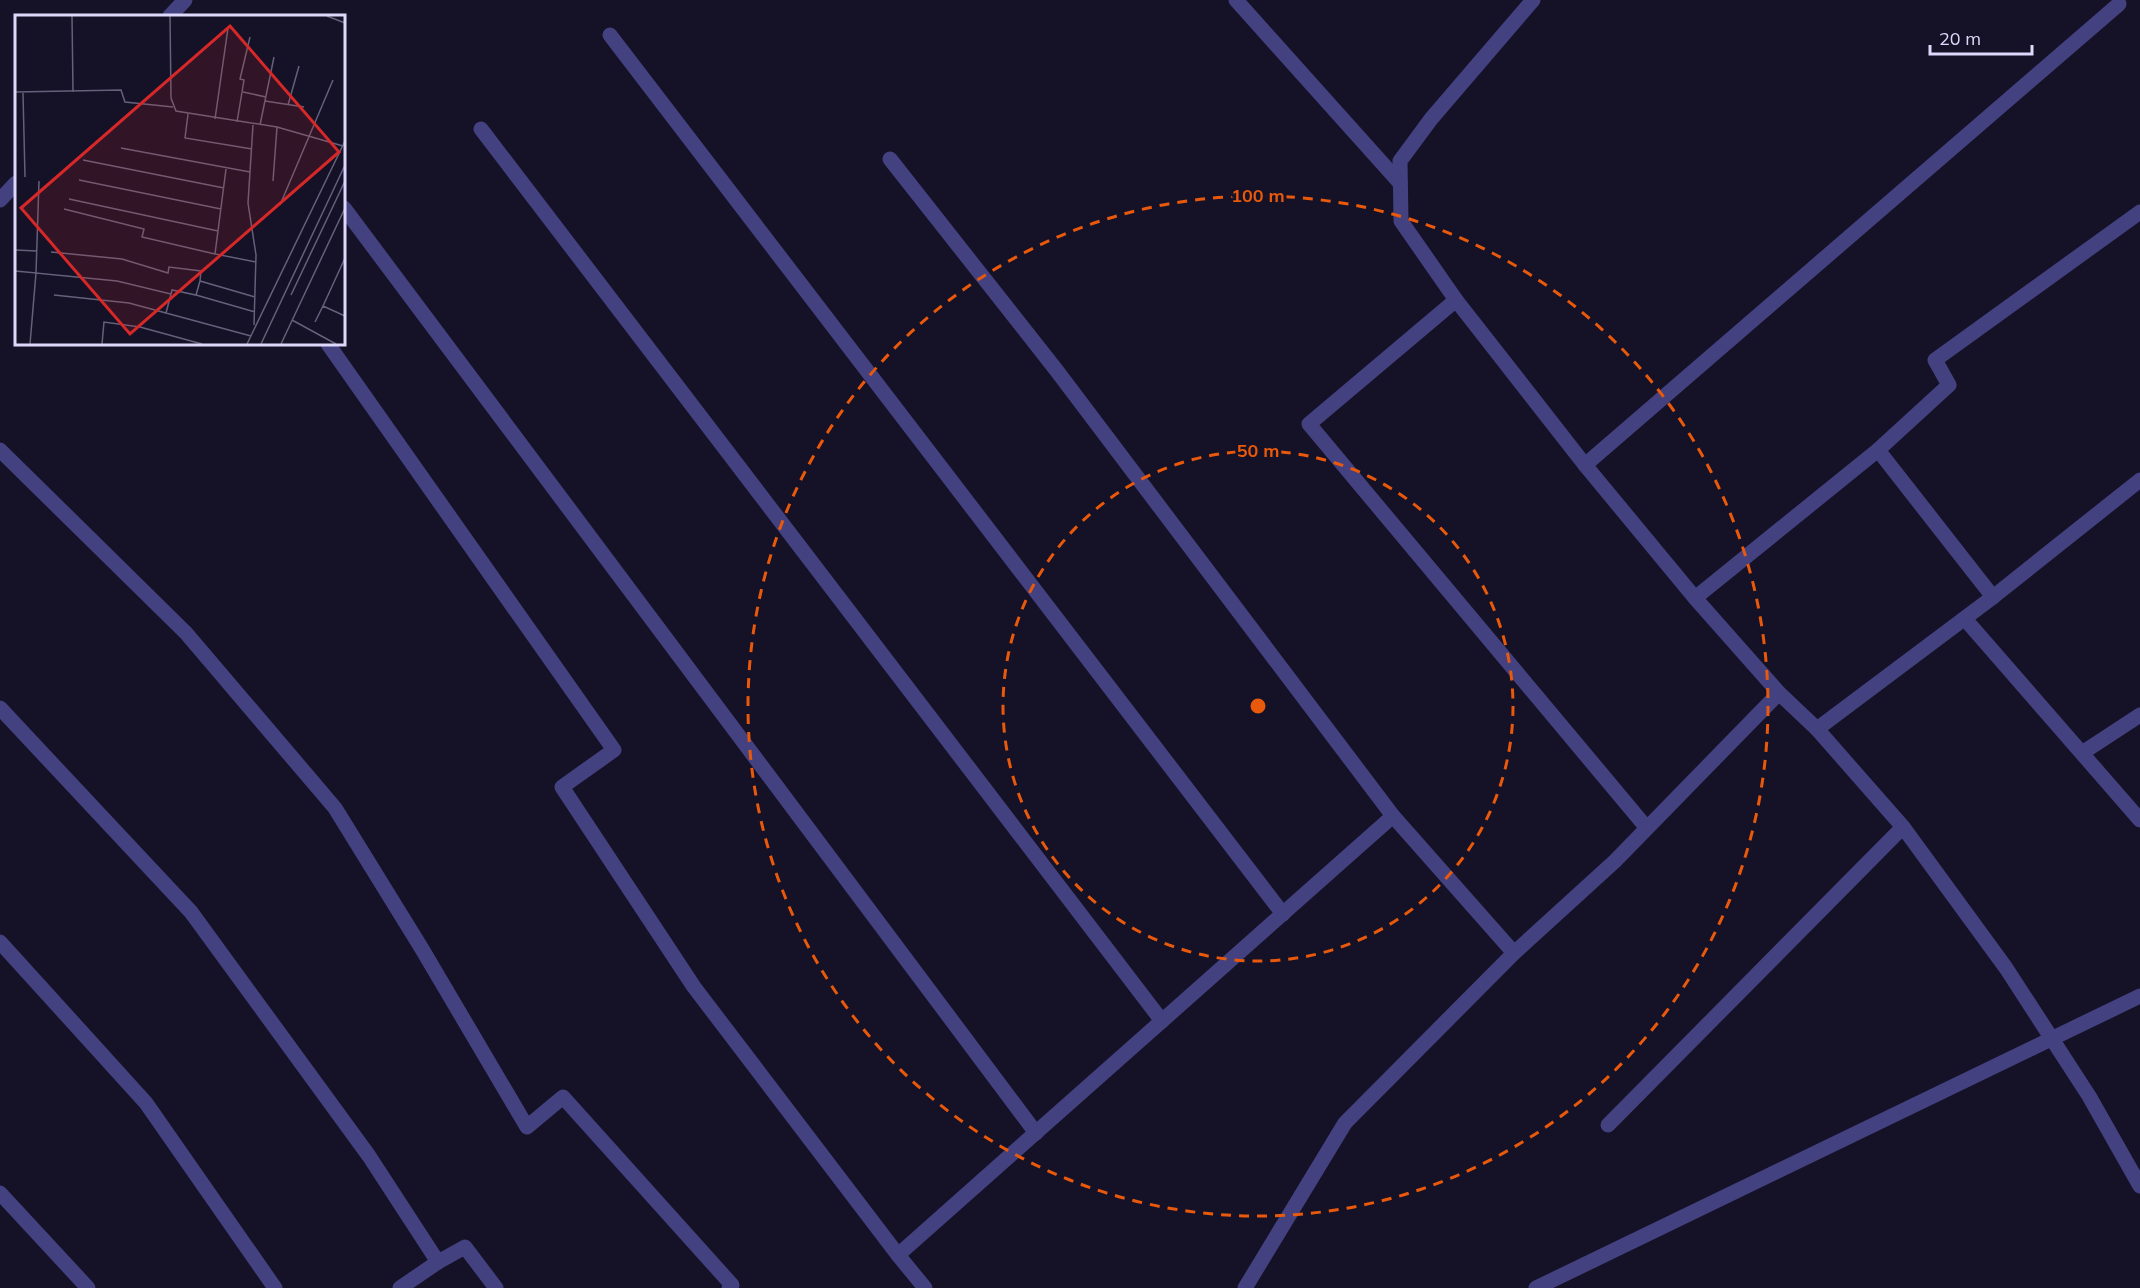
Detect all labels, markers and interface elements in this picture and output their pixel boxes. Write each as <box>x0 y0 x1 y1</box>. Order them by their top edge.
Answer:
inset map <box>15 15 345 345</box>
scale bar <box>1930 18 2032 56</box>
text: 20 m <box>1939 27 1981 50</box>
text: 100 m <box>1231 184 1285 207</box>
text: 50 m <box>1237 439 1279 462</box>
centre of rings <box>1248 696 1268 716</box>

